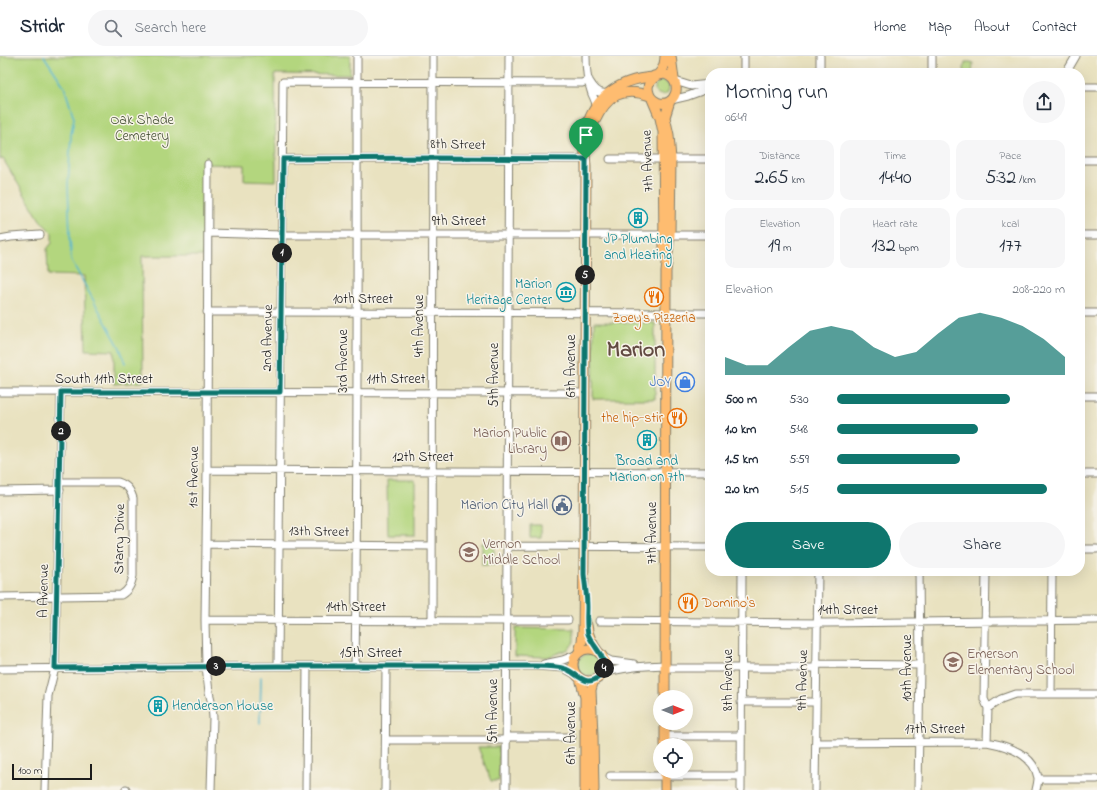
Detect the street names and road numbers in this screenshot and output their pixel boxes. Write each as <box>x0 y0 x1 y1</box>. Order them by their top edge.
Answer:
street label: 7th Avenue <box>636 129 660 193</box>
street label: 8th Street <box>430 134 486 156</box>
street label: 9th Street <box>432 211 486 232</box>
street label: 10th Street <box>333 289 394 310</box>
street label: 4th Avenue <box>409 294 430 357</box>
street label: 2nd Avenue <box>257 304 279 372</box>
street label: 3rd Avenue <box>333 329 354 393</box>
street label: 6th Avenue <box>561 334 582 397</box>
street label: 5th Avenue <box>484 342 505 407</box>
street label: South 11th Street <box>55 369 153 390</box>
street label: 11th Street <box>366 369 426 390</box>
street label: 1st Avenue <box>183 445 205 508</box>
street label: 12th Street <box>392 447 454 468</box>
street label: 7th Avenue <box>642 501 663 564</box>
street label: Starry Drive <box>109 503 132 574</box>
street label: 13th Street <box>289 521 350 543</box>
street label: A Avenue <box>33 563 55 618</box>
street label: 14th Street <box>326 597 386 618</box>
street label: 14th Street <box>818 600 878 621</box>
street label: 10th Avenue <box>897 634 918 702</box>
street label: 15th Street <box>340 643 403 664</box>
street label: 8th Avenue <box>718 648 739 711</box>
street label: 9th Avenue <box>792 649 814 711</box>
street label: 5th Avenue <box>483 678 504 743</box>
street label: 6th Avenue <box>561 701 582 764</box>
street label: 17th Street <box>905 719 965 740</box>

